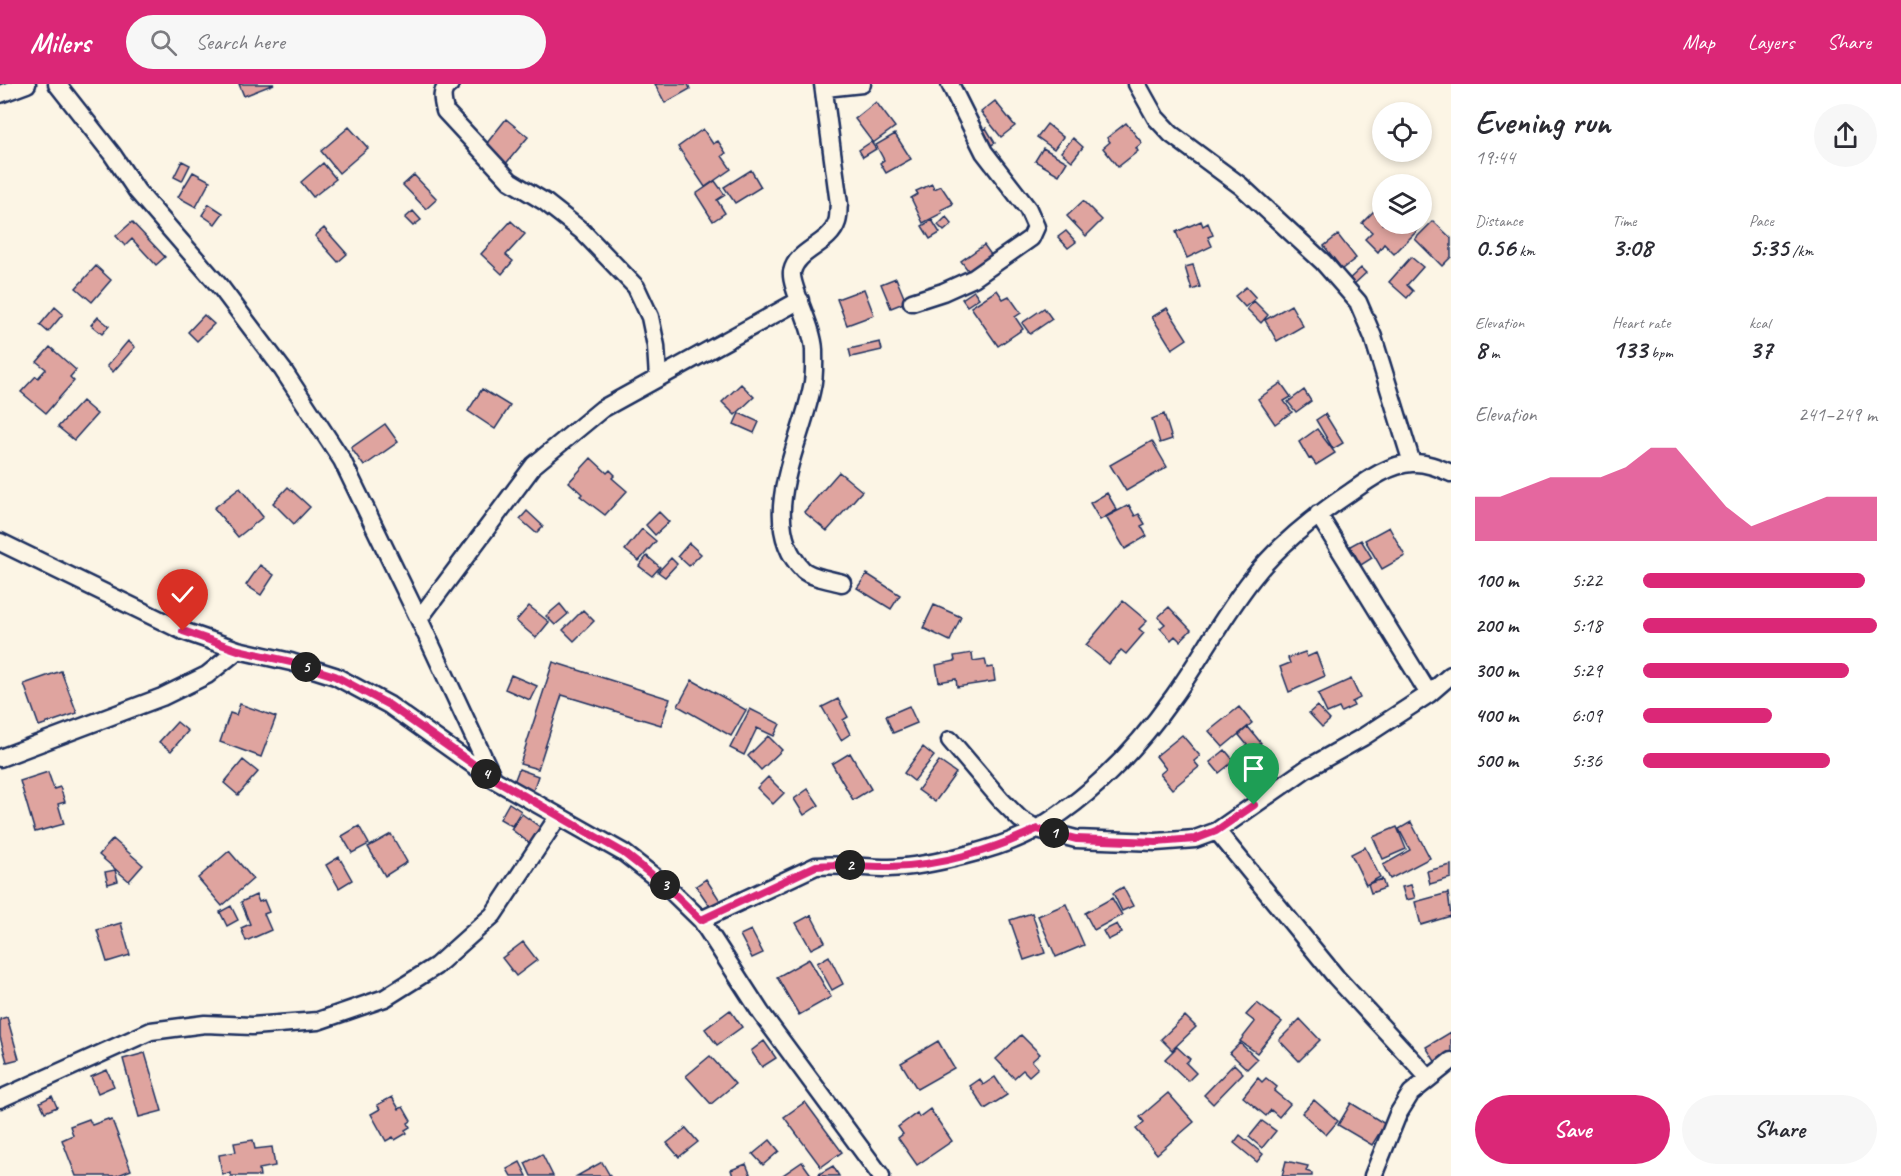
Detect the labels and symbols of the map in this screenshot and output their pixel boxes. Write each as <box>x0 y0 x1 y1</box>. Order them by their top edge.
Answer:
pin <box>157 569 208 631</box>
pin: 5 <box>291 652 321 682</box>
pin <box>1228 743 1279 805</box>
pin: 4 <box>471 759 501 789</box>
pin: 1 <box>1039 818 1069 848</box>
pin: 2 <box>835 850 865 880</box>
pin: 3 <box>650 870 680 900</box>

